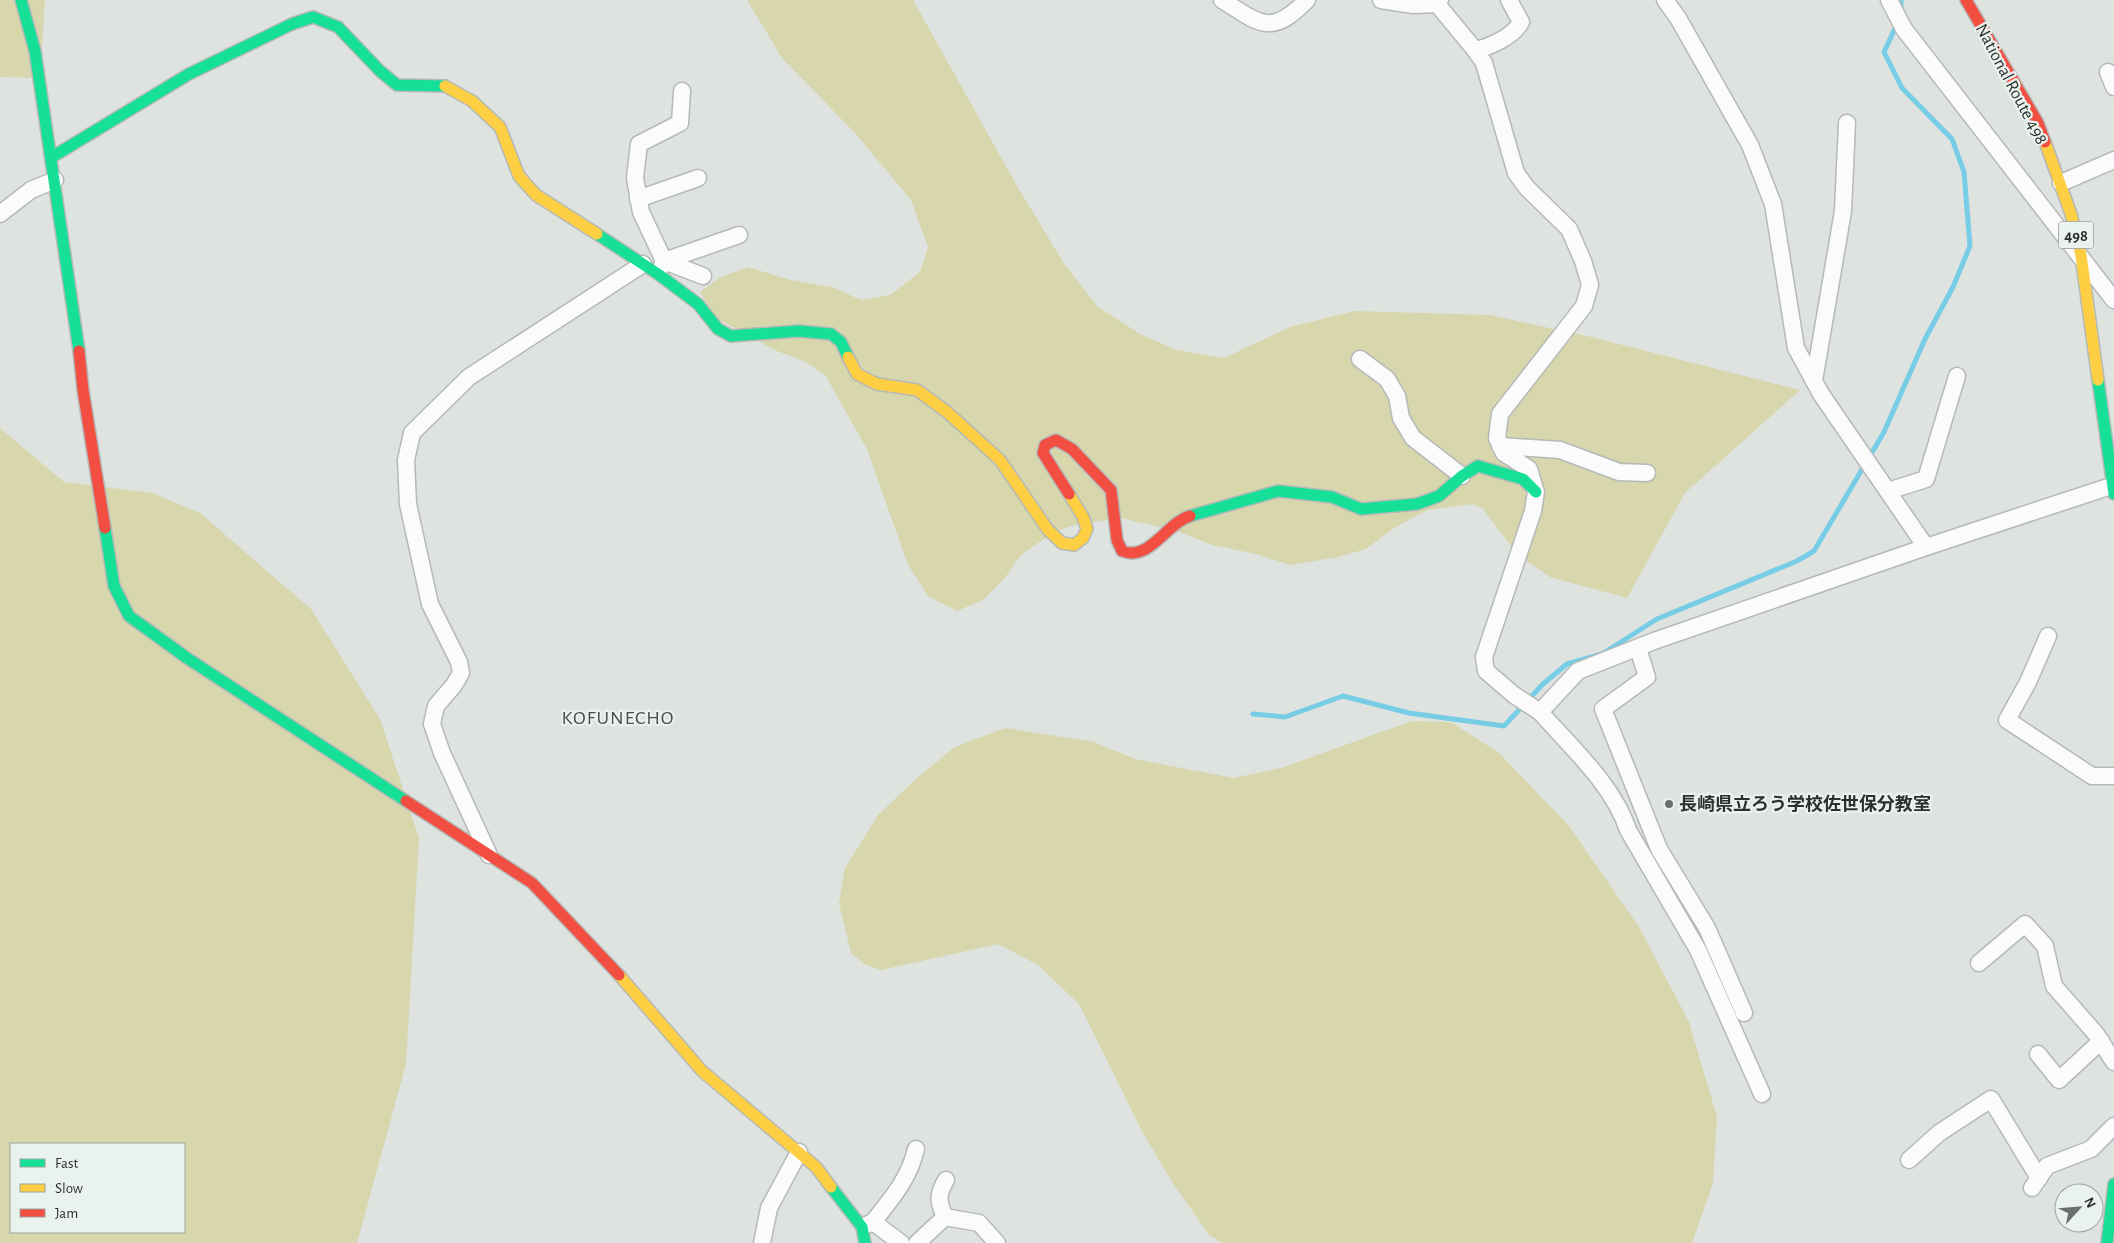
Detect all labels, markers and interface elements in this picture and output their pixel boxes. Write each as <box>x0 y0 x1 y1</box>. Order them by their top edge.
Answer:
street label: National Route 498 <box>1972 21 2050 148</box>
road number: 498 <box>2058 222 2094 248</box>
district label: KOFUNECHO <box>562 708 674 728</box>
place label: 長崎県立ろう学校佐世保分教室 <box>1679 794 1931 814</box>
marker: 長崎県立ろう学校佐世保分教室 <box>1663 798 1675 810</box>
legend <box>10 1143 185 1233</box>
text: Fast <box>55 1156 79 1171</box>
text: Slow <box>55 1181 83 1196</box>
north arrow <box>2054 1183 2104 1233</box>
text: N <box>2081 1195 2098 1210</box>
text: Jam <box>55 1206 78 1221</box>

